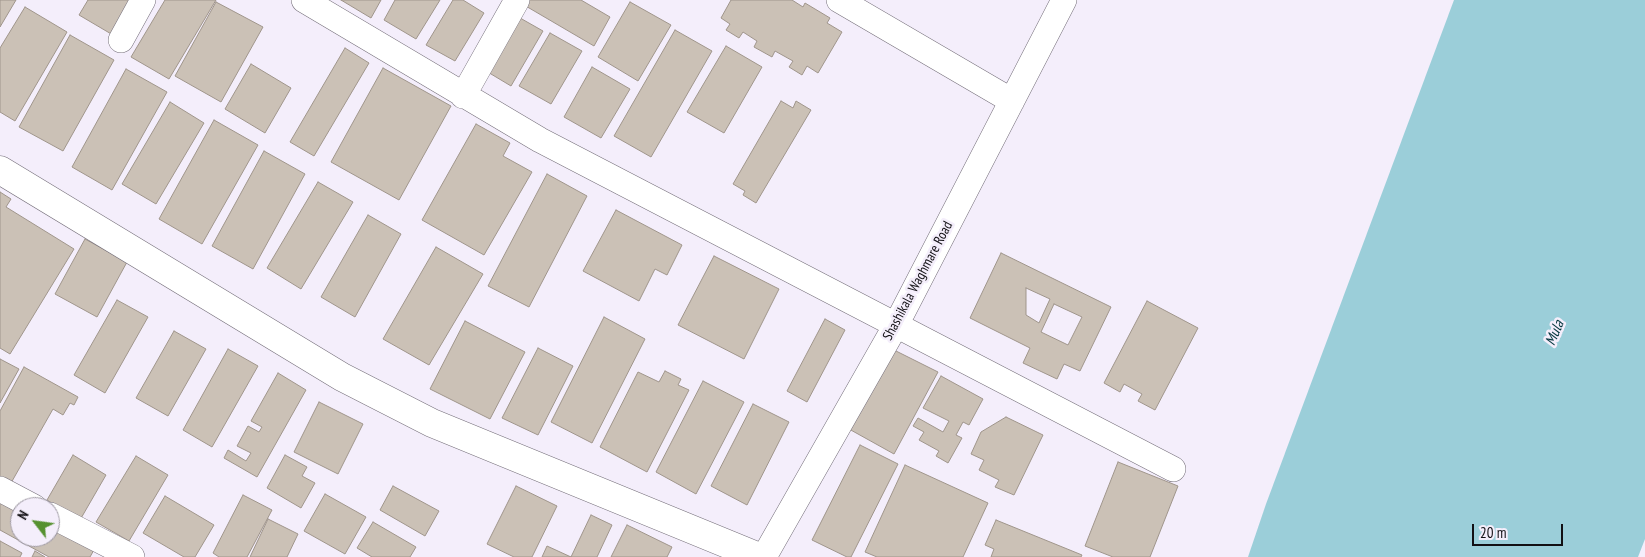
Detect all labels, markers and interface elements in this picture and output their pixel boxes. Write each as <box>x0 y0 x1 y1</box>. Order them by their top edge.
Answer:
street label: Shashikala Waghmare Road <box>879 219 957 343</box>
water label: Mula <box>1542 318 1568 348</box>
north arrow <box>10 497 60 547</box>
text: N <box>13 507 33 523</box>
scale bar <box>1475 514 1566 546</box>
text: 20 m <box>1480 523 1506 542</box>

